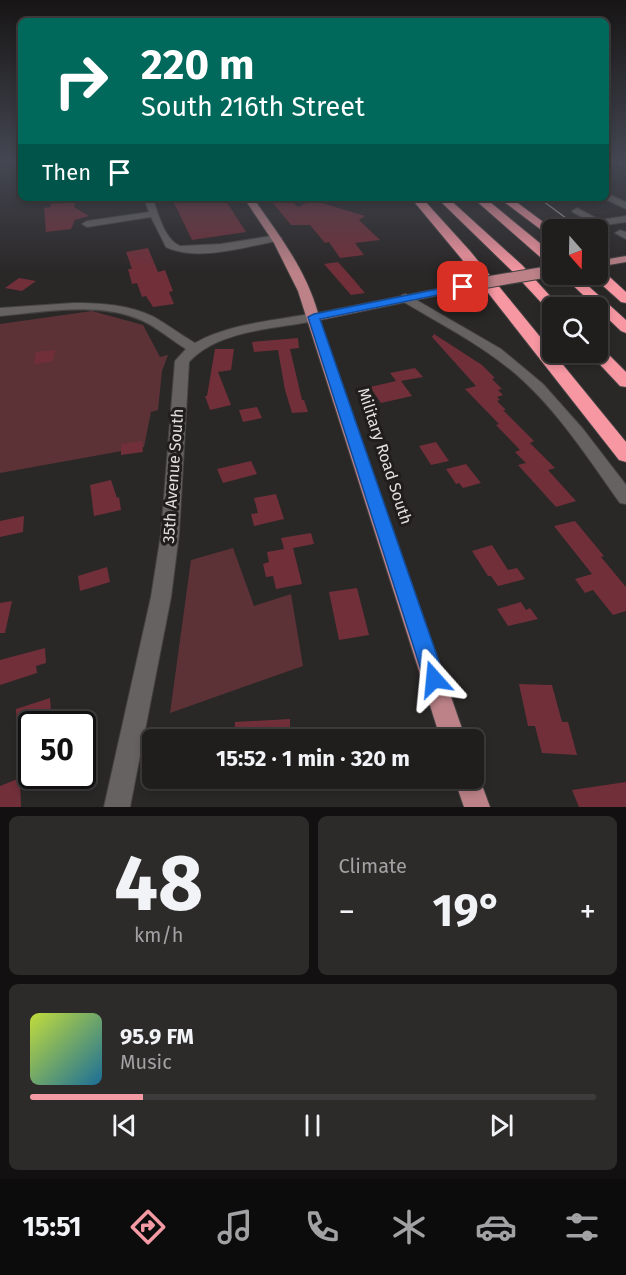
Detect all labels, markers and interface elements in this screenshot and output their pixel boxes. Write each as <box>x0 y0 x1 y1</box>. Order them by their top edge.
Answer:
text: 220 m <box>141 40 254 90</box>
icon: right <box>42 42 120 120</box>
text: South 216th Street <box>141 91 365 123</box>
icon: arrive <box>103 156 136 189</box>
text: Then <box>42 159 91 186</box>
north arrow <box>542 219 608 285</box>
map controls <box>542 219 608 363</box>
pin <box>437 261 488 312</box>
icon: arrive <box>446 270 479 303</box>
button: search <box>542 297 608 363</box>
street label: Military Road South <box>354 385 416 527</box>
street label: 35th Avenue South <box>159 408 187 544</box>
position arrow <box>402 647 466 711</box>
speed limit sign: 50 <box>18 711 96 789</box>
text: 15:52 · 1 min · 320 m <box>216 745 410 772</box>
text: 48 <box>114 837 203 931</box>
text: Climate <box>339 854 407 878</box>
text: 19° <box>433 884 502 938</box>
text: − <box>339 892 355 932</box>
text: + <box>580 892 596 932</box>
text: km/h <box>134 923 184 947</box>
text: 95.9 FM <box>120 1023 194 1050</box>
text: Music <box>120 1050 172 1074</box>
icon: previous <box>108 1109 141 1142</box>
icon: pause <box>296 1109 329 1142</box>
icon: next <box>485 1109 518 1142</box>
icon: directions <box>127 1206 169 1248</box>
icon: music <box>214 1206 256 1248</box>
icon: phone <box>301 1206 343 1248</box>
icon: climate <box>388 1206 430 1248</box>
icon: car <box>475 1206 517 1248</box>
icon: filters <box>561 1206 603 1248</box>
text: 15:51 <box>22 1211 82 1243</box>

